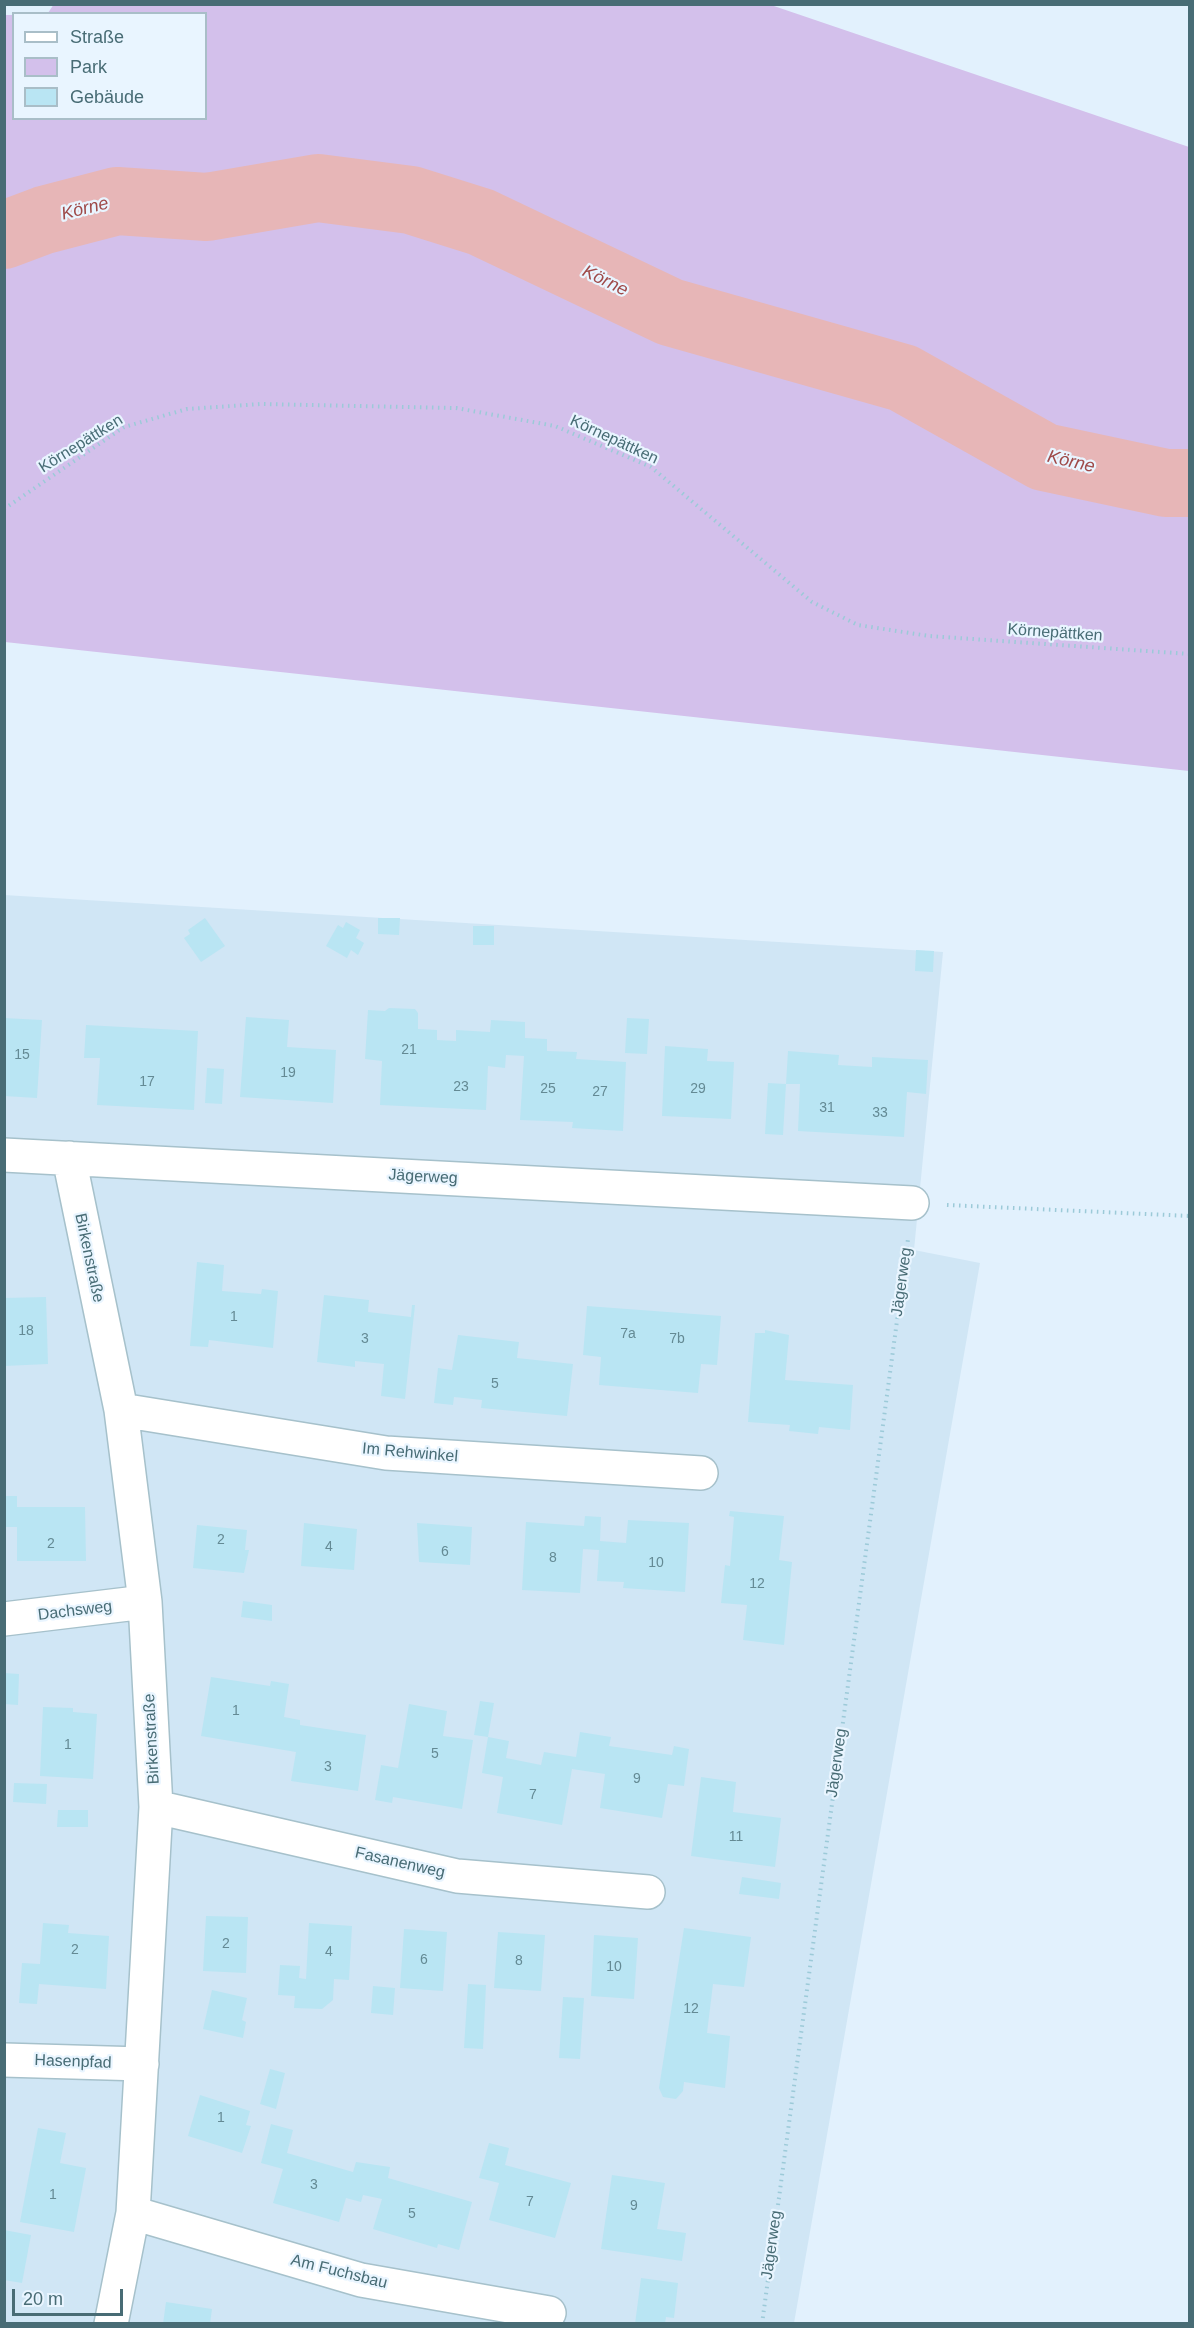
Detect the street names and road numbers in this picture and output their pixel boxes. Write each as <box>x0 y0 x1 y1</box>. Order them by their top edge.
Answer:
street label: Körnepättken <box>36 411 126 477</box>
street label: Körnepättken <box>567 411 661 469</box>
street label: Körnepättken <box>1007 620 1103 646</box>
street label: Jägerweg <box>388 1166 458 1188</box>
street label: Birkenstraße <box>70 1212 108 1304</box>
street label: Jägerweg <box>888 1246 916 1318</box>
street label: Im Rehwinkel <box>361 1439 459 1467</box>
street label: Dachsweg <box>37 1597 113 1625</box>
street label: Birkenstraße <box>140 1693 164 1785</box>
street label: Jägerweg <box>823 1727 851 1799</box>
street label: Fasanenweg <box>353 1843 447 1883</box>
street label: Hasenpfad <box>34 2051 112 2073</box>
street label: Jägerweg <box>758 2209 786 2281</box>
street label: Am Fuchsbau <box>289 2251 389 2293</box>

